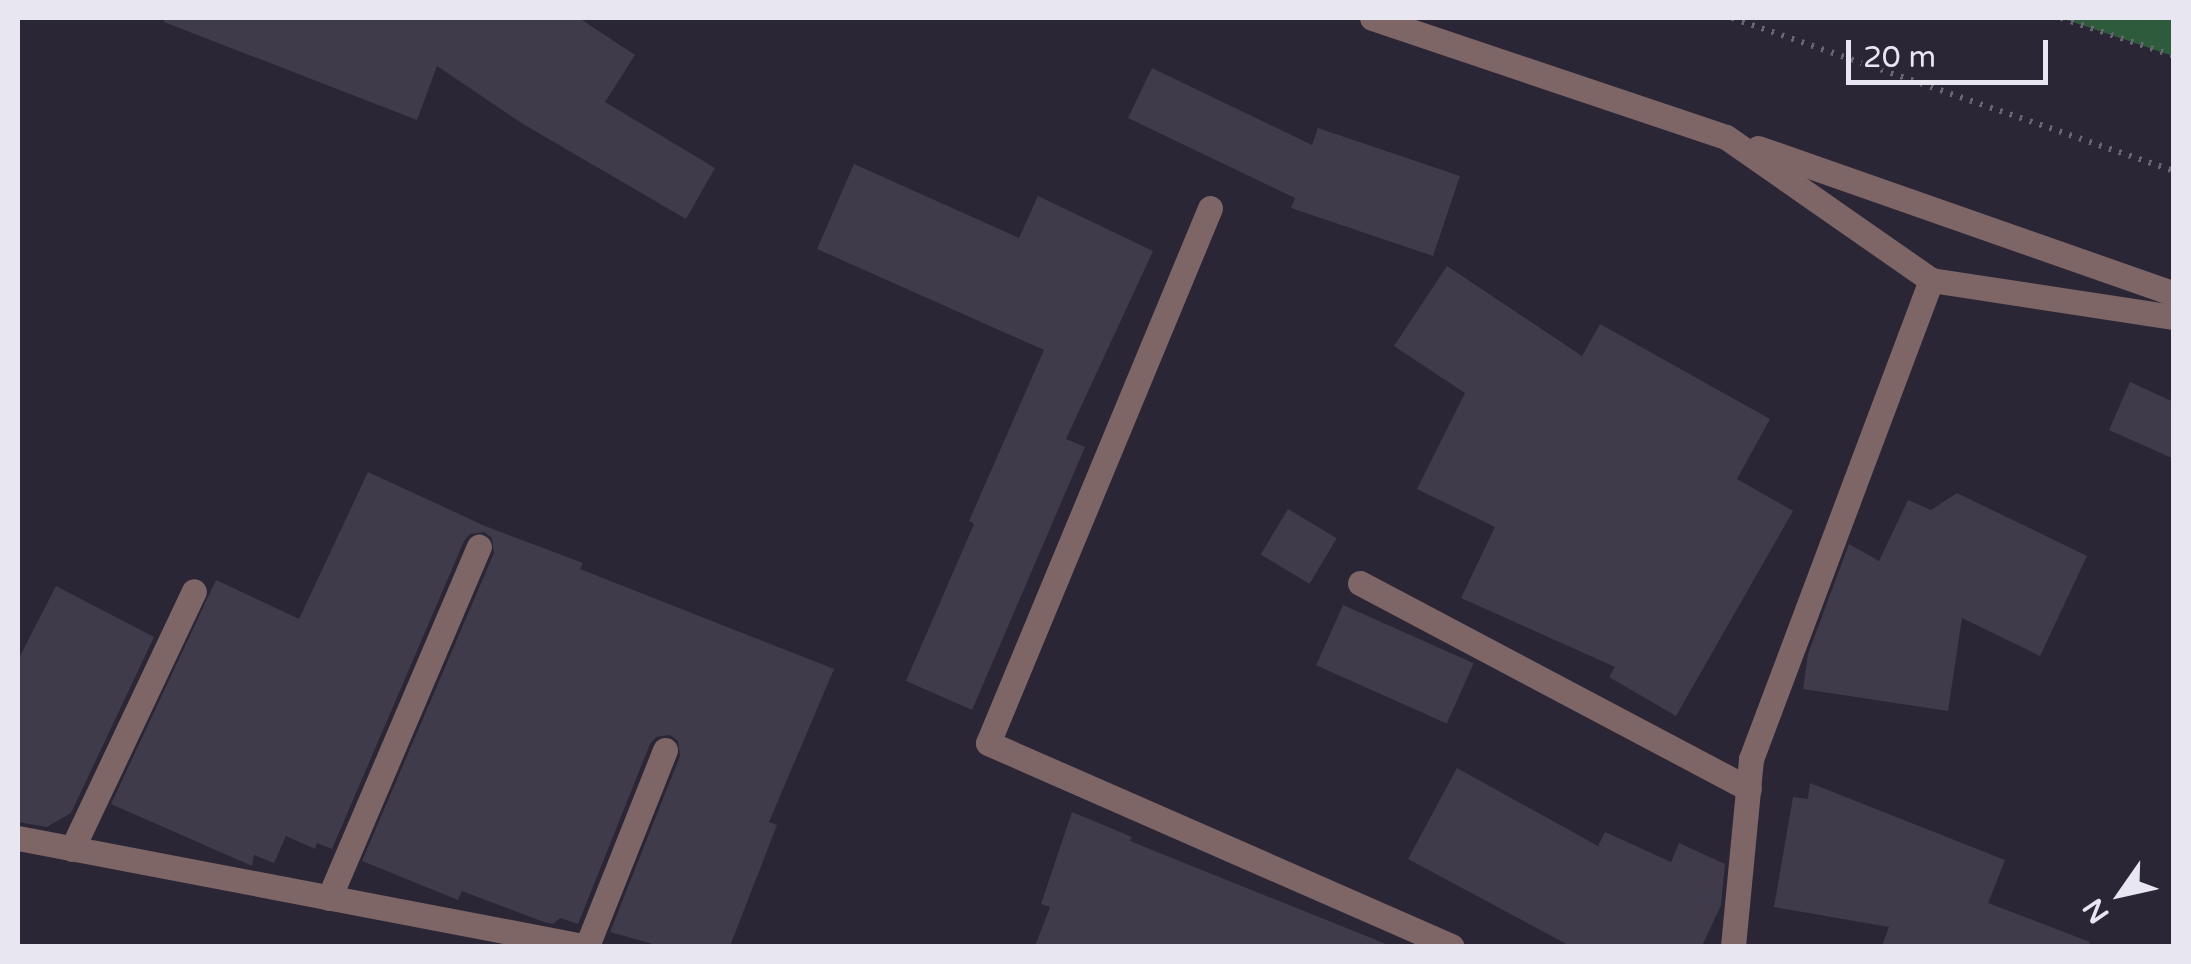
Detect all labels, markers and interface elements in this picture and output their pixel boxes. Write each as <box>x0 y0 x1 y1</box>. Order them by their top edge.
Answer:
scale bar <box>1851 20 2054 82</box>
text: 20 m <box>1863 39 1936 76</box>
north arrow <box>2071 844 2171 944</box>
text: N <box>2076 892 2117 930</box>

